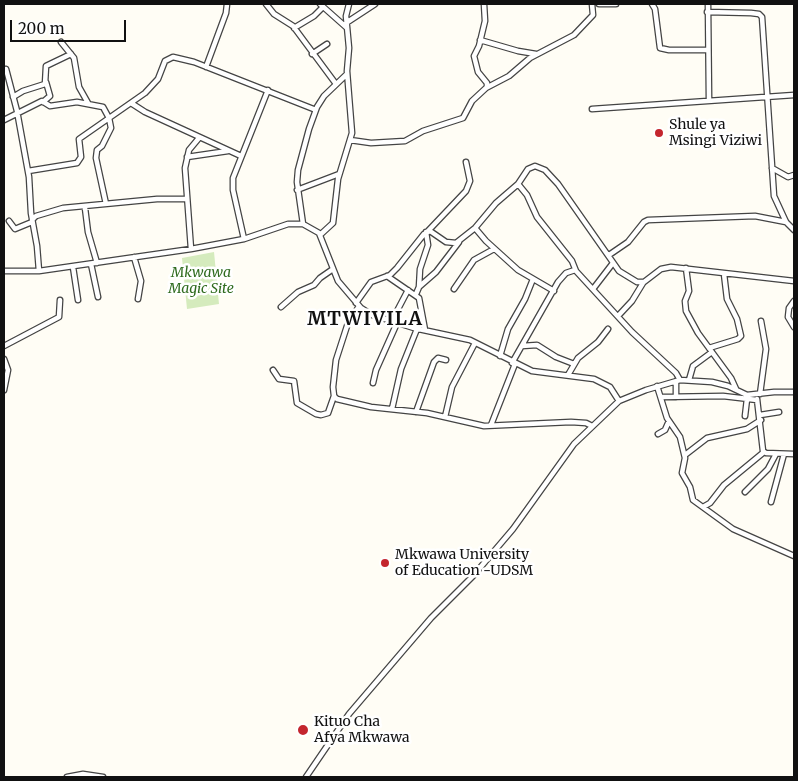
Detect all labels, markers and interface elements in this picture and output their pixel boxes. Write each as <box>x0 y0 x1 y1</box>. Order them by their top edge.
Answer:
scale bar <box>12 10 129 42</box>
text: 200 m <box>18 19 65 38</box>
place label: Shule ya Msingi Viziwi <box>669 117 762 150</box>
marker: Shule ya Msingi Viziwi <box>653 127 665 139</box>
park label: Mkwawa Magic Site <box>168 265 234 298</box>
district label: MTWIVILA <box>306 309 424 331</box>
place label: Mkwawa University of Education -UDSM <box>395 547 533 580</box>
marker: Mkwawa University of Education -UDSM <box>379 557 391 569</box>
place label: Kituo Cha Afya Mkwawa <box>314 714 410 746</box>
marker: Kituo Cha Afya Mkwawa <box>296 723 310 737</box>

